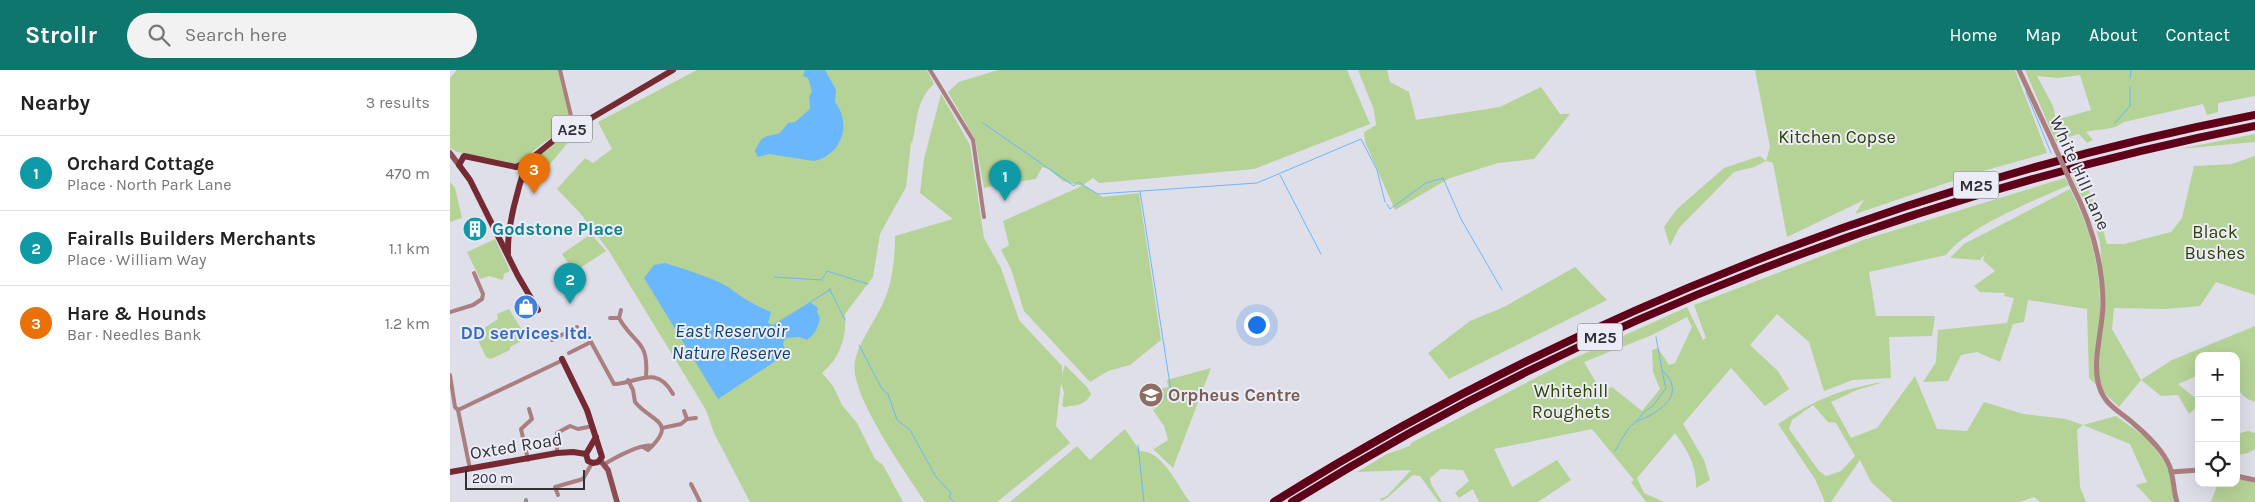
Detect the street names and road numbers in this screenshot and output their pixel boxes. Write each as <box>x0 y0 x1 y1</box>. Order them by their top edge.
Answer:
street label: White Hill Lane <box>2045 112 2115 234</box>
road number: A25 <box>552 116 592 142</box>
road number: M25 <box>1954 172 1998 198</box>
road number: M25 <box>1578 323 1622 350</box>
street label: Oxted Road <box>468 428 564 464</box>

